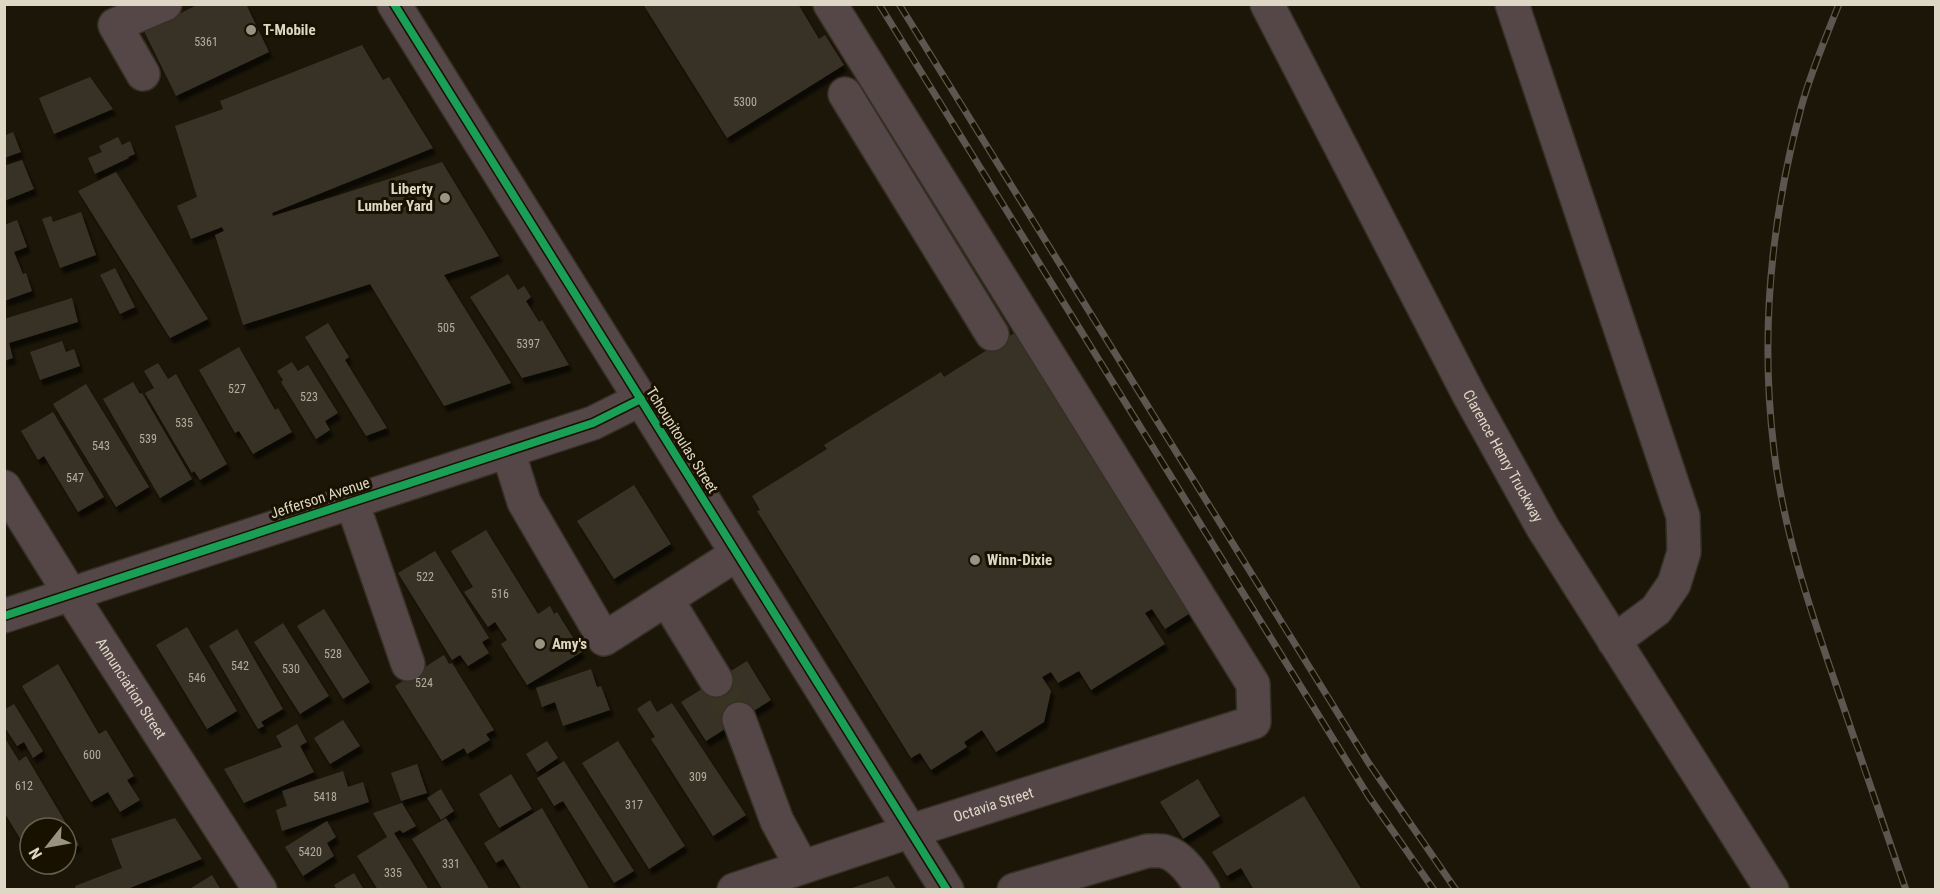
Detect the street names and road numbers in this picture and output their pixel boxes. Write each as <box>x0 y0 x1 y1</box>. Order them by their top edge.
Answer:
street label: Tchoupitoulas Street <box>642 383 722 497</box>
street label: Clarence Henry Truckway <box>1459 387 1547 526</box>
street label: Jefferson Avenue <box>268 473 372 523</box>
street label: Annunciation Street <box>92 634 170 742</box>
street label: Octavia Street <box>951 784 1036 826</box>

